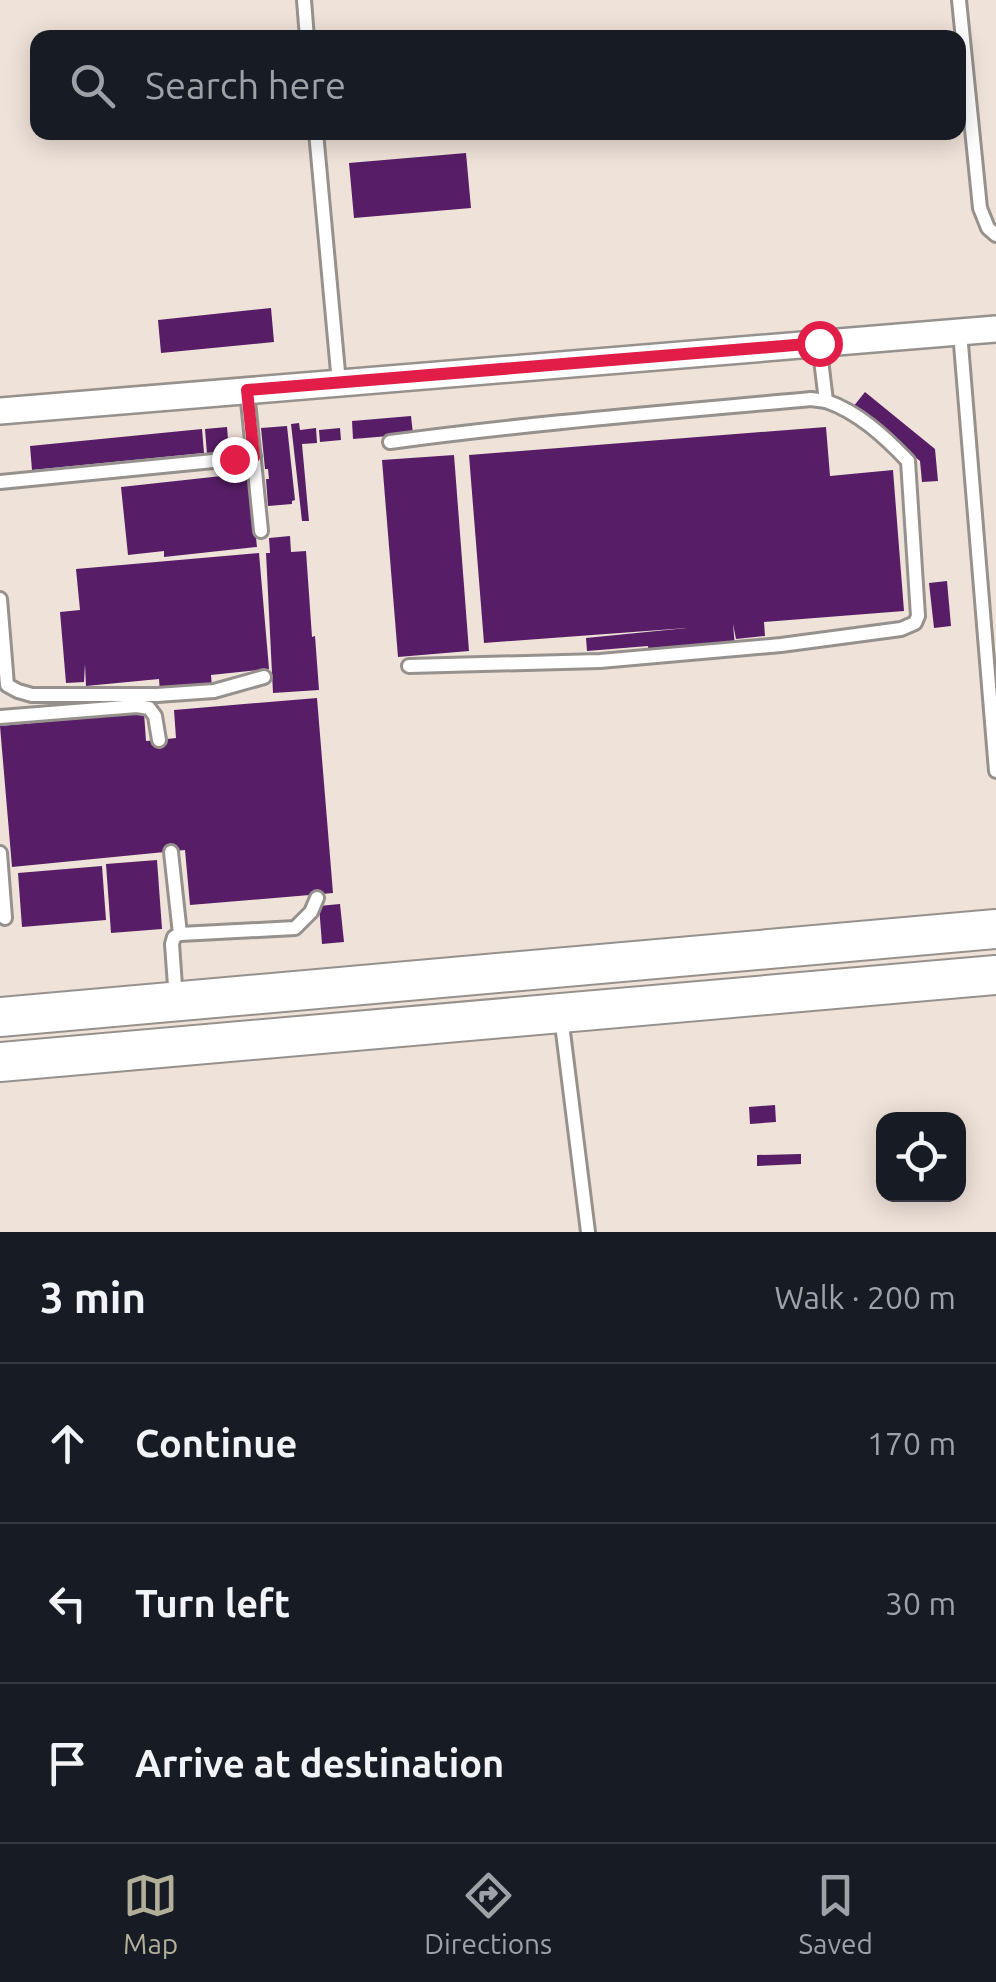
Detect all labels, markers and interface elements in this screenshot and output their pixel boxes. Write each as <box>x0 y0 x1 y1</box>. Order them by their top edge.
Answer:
search box <box>30 30 966 140</box>
icon: search <box>65 58 120 113</box>
text: Search here <box>145 64 346 106</box>
route start <box>797 321 843 367</box>
route end <box>212 437 258 483</box>
map controls <box>876 1112 966 1202</box>
button: locate <box>876 1112 966 1202</box>
text: 3 min <box>40 1274 146 1321</box>
text: Walk · 200 m <box>774 1279 956 1315</box>
icon: ahead <box>40 1416 95 1471</box>
text: Continue <box>135 1422 297 1464</box>
text: 170 m <box>867 1425 956 1461</box>
icon: left <box>40 1576 95 1631</box>
text: Turn left <box>135 1582 290 1624</box>
text: 30 m <box>885 1585 956 1621</box>
icon: arrive <box>40 1736 95 1791</box>
text: Arrive at destination <box>135 1742 504 1784</box>
tab: Map <box>123 1868 178 1959</box>
tab: Directions <box>424 1868 552 1959</box>
tab: Saved <box>798 1868 873 1959</box>

